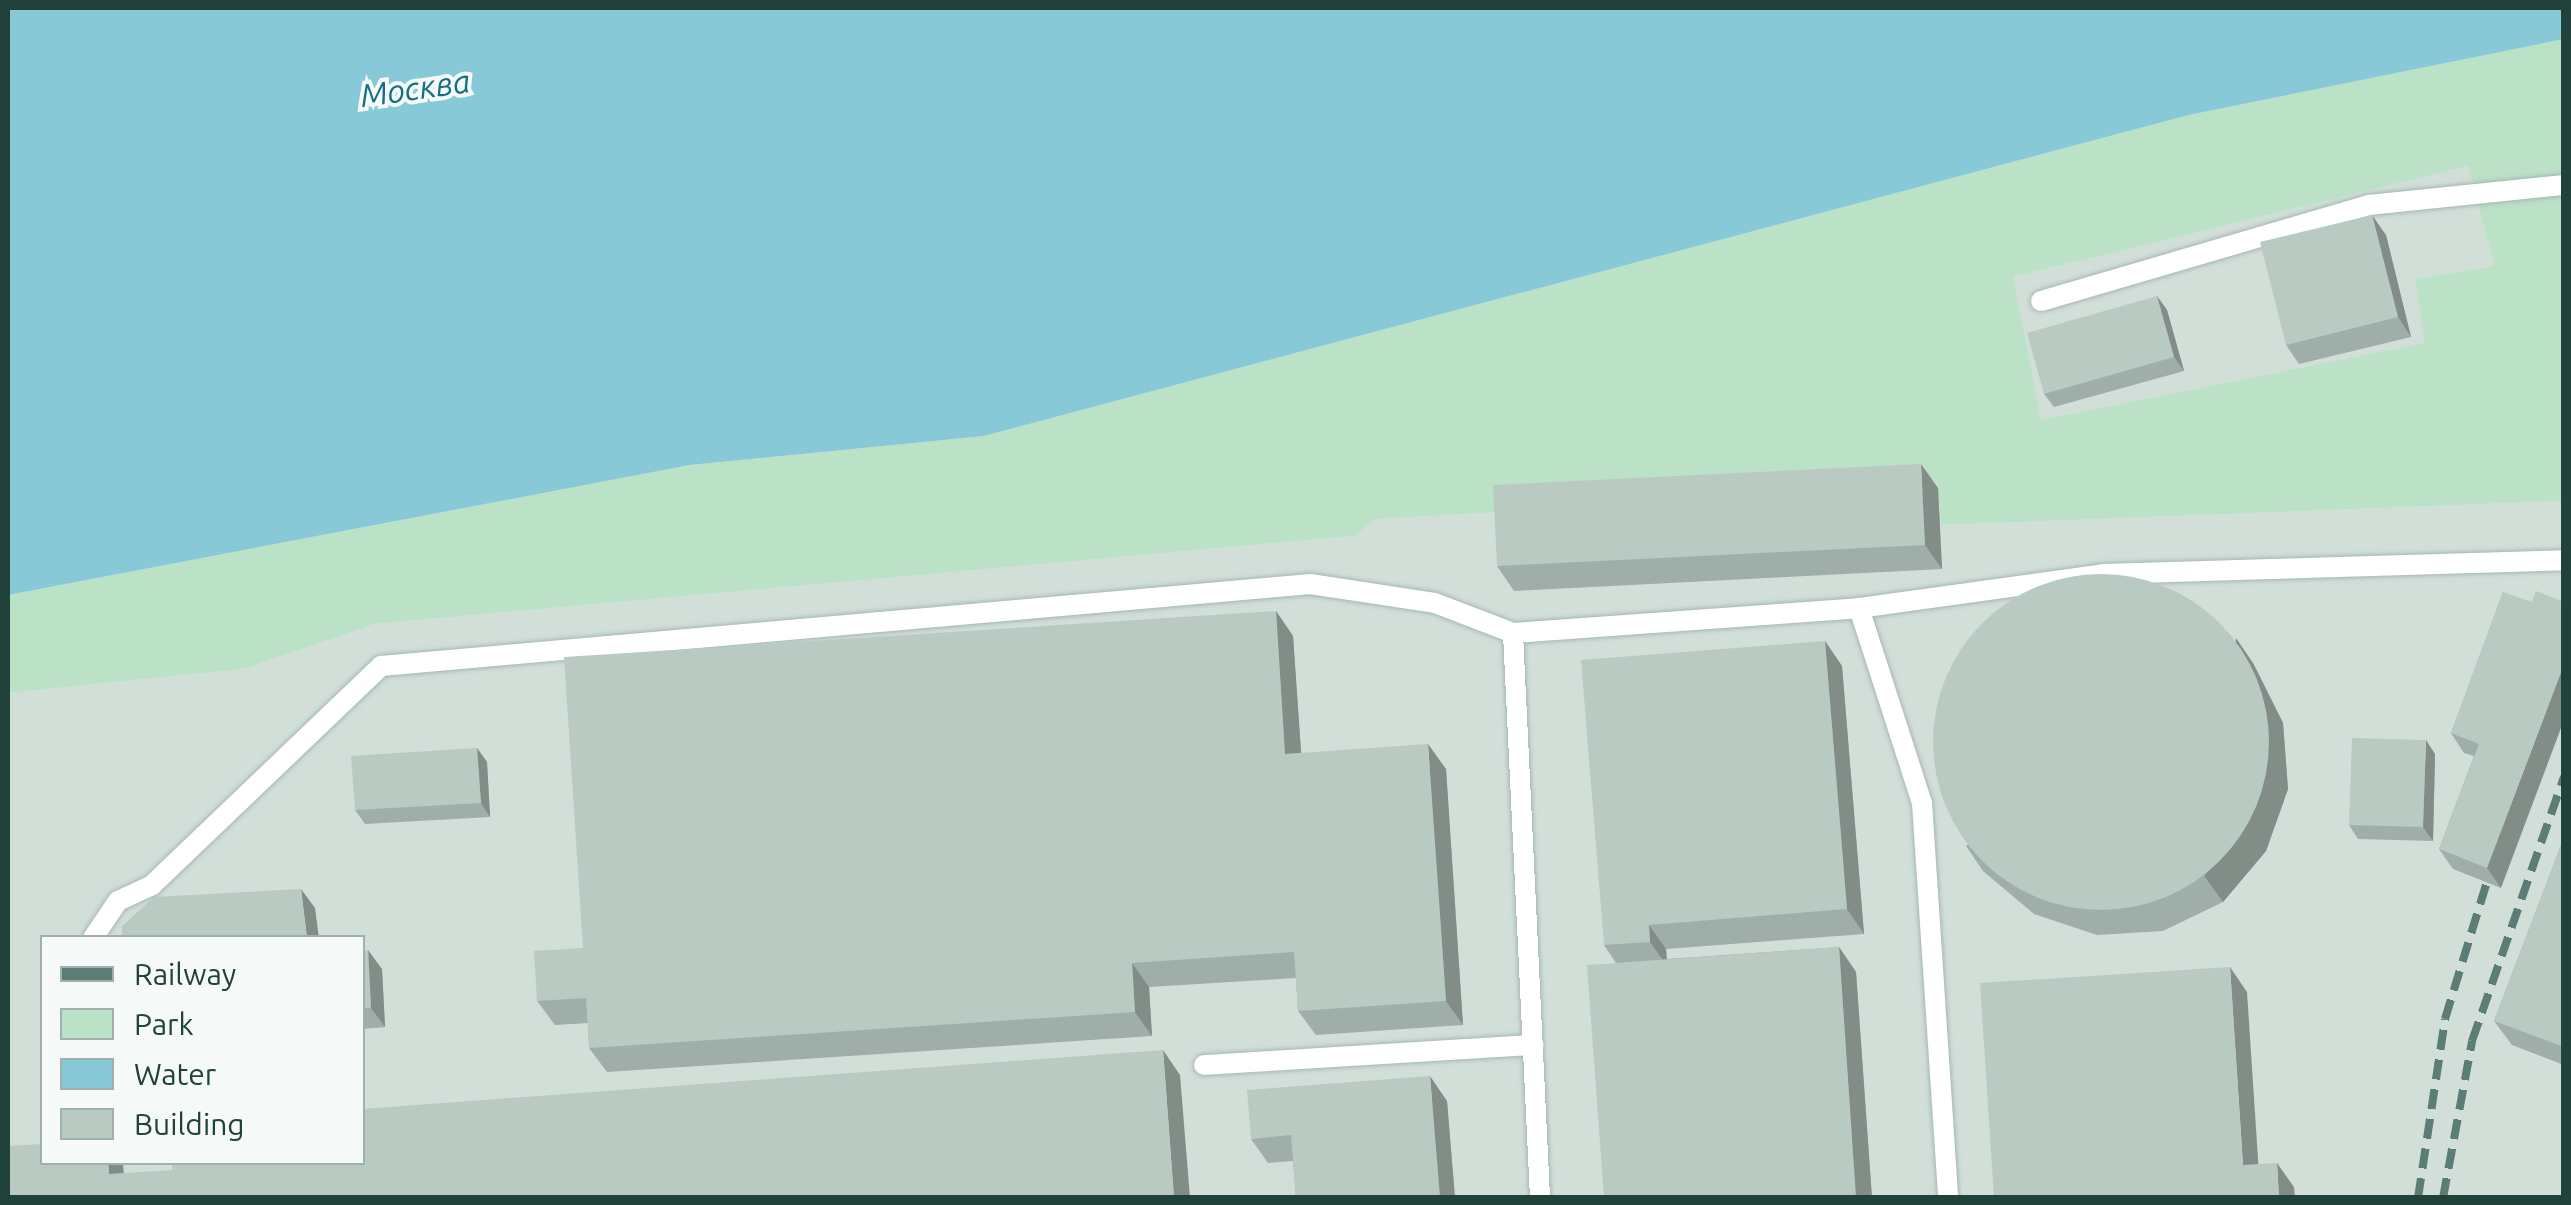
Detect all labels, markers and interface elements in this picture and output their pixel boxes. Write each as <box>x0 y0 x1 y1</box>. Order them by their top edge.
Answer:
water label: Москва <box>358 61 472 115</box>
legend <box>40 935 365 1165</box>
text: Railway <box>134 957 236 991</box>
text: Park <box>134 1007 194 1041</box>
text: Water <box>134 1057 216 1091</box>
text: Building <box>134 1107 245 1141</box>

